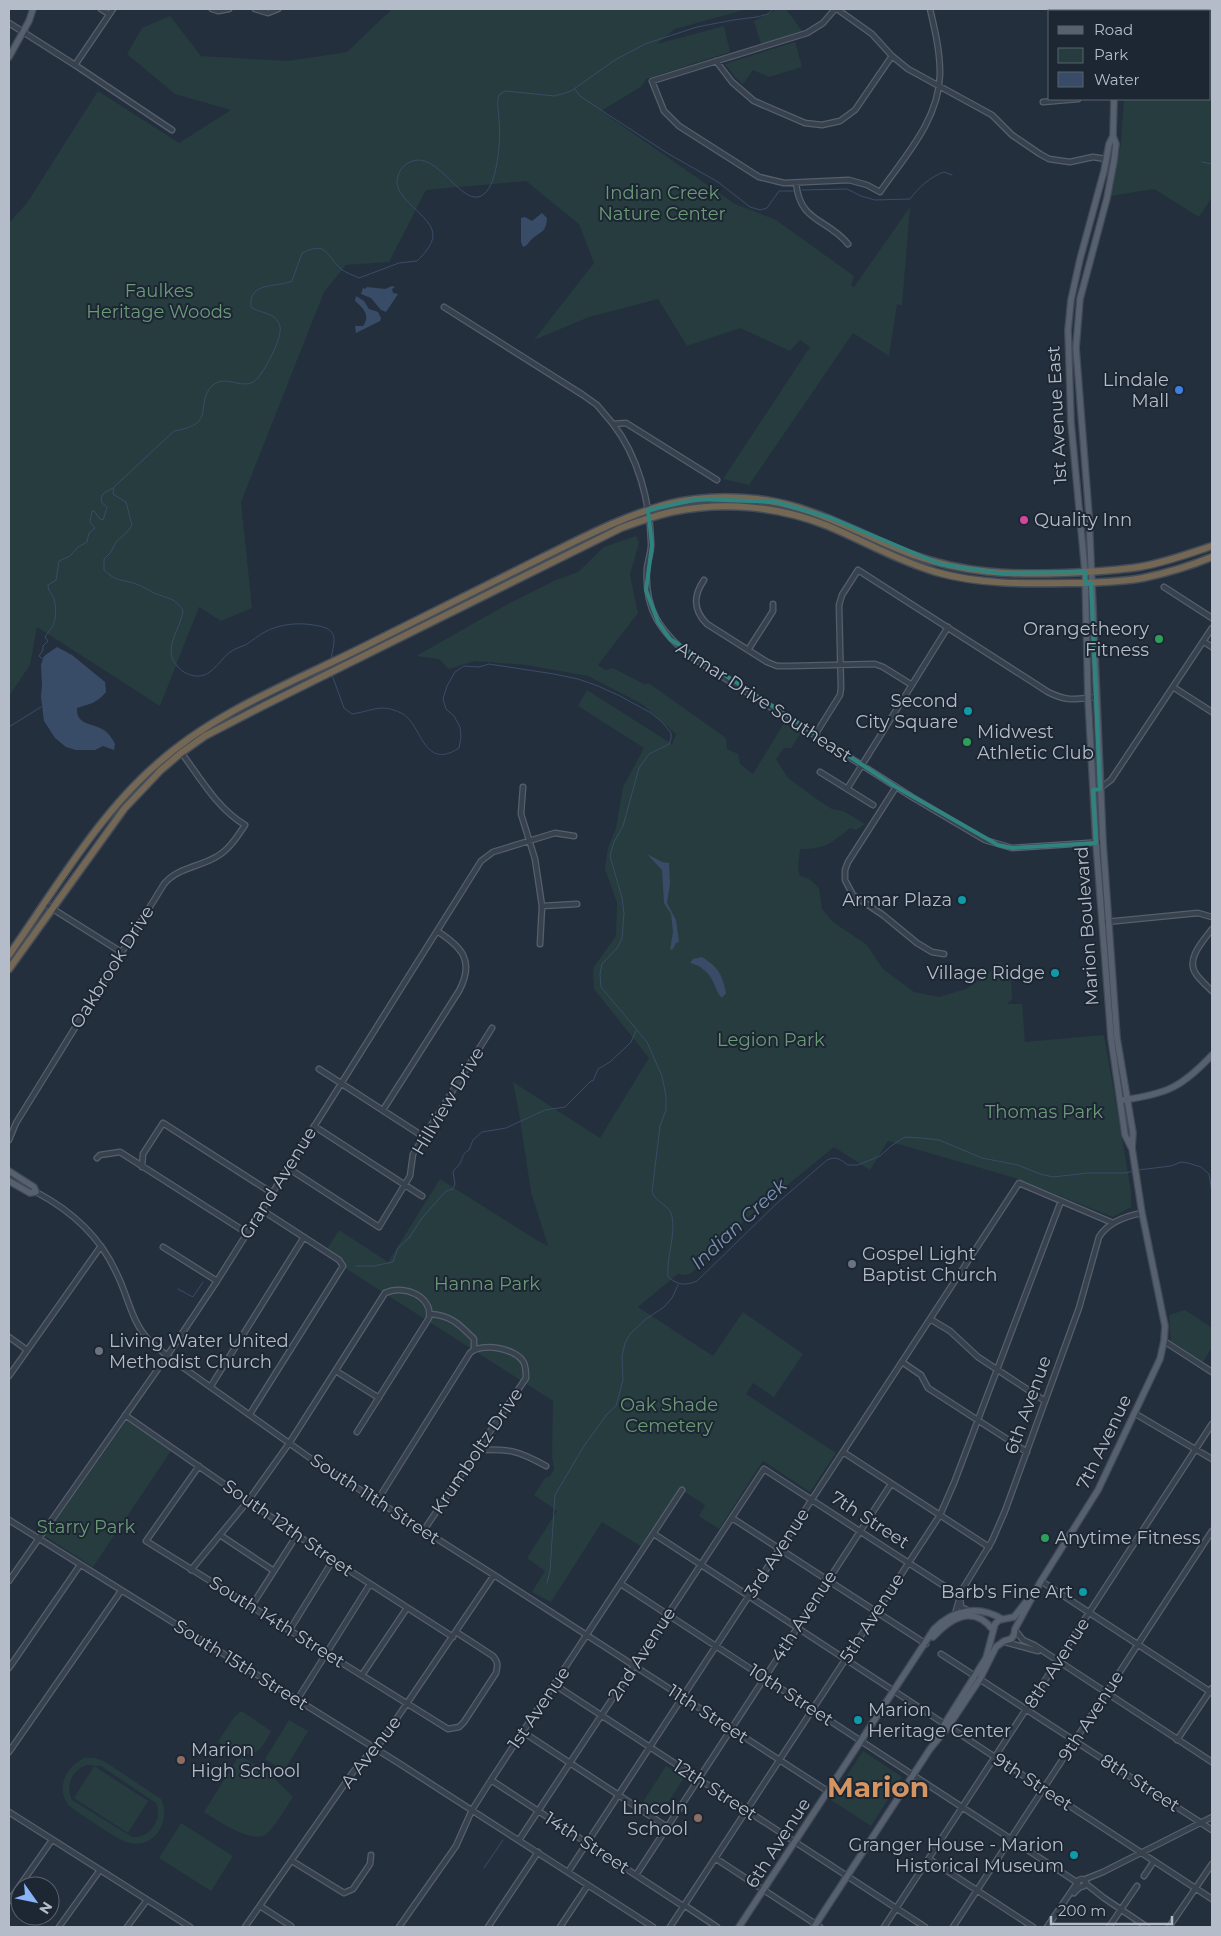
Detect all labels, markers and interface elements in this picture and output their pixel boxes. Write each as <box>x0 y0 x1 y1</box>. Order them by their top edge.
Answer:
legend <box>1048 10 1211 100</box>
text: Road <box>1094 20 1133 39</box>
text: Park <box>1094 45 1128 64</box>
text: Water <box>1094 70 1140 89</box>
park label: Indian Creek Nature Center <box>598 182 726 225</box>
park label: Faulkes Heritage Woods <box>86 280 232 323</box>
street label: 1st Avenue East <box>1042 345 1072 485</box>
place label: Lindale Mall <box>1103 369 1169 412</box>
marker: Lindale Mall <box>1173 384 1185 396</box>
place label: Quality Inn <box>1034 509 1132 531</box>
marker: Quality Inn <box>1018 514 1030 526</box>
place label: Orangetheory Fitness <box>1023 618 1149 661</box>
marker: Orangetheory Fitness <box>1153 633 1165 645</box>
street label: Armar Drive Southeast <box>672 637 856 767</box>
place label: Second City Square <box>856 690 958 733</box>
marker: Second City Square <box>962 705 974 717</box>
place label: Midwest Athletic Club <box>977 721 1094 764</box>
marker: Midwest Athletic Club <box>961 736 973 748</box>
street label: Marion Boulevard <box>1070 846 1104 1006</box>
place label: Armar Plaza <box>842 889 952 911</box>
marker: Armar Plaza <box>956 894 968 906</box>
street label: Oakbrook Drive <box>65 901 159 1033</box>
place label: Village Ridge <box>926 962 1045 984</box>
marker: Village Ridge <box>1049 967 1061 979</box>
park label: Legion Park <box>717 1029 825 1051</box>
street label: Hillview Drive <box>407 1043 489 1159</box>
park label: Thomas Park <box>985 1101 1103 1123</box>
street label: Grand Avenue <box>235 1123 321 1243</box>
water label: Indian Creek <box>686 1173 792 1274</box>
place label: Gospel Light Baptist Church <box>862 1243 998 1286</box>
marker: Gospel Light Baptist Church <box>846 1258 858 1270</box>
park label: Hanna Park <box>434 1273 540 1295</box>
place label: Living Water United Methodist Church <box>109 1330 289 1373</box>
marker: Living Water United Methodist Church <box>93 1345 105 1357</box>
street label: 6th Avenue <box>1000 1353 1056 1457</box>
street label: Krumboltz Drive <box>427 1384 527 1518</box>
street label: 7th Avenue <box>1072 1391 1136 1493</box>
park label: Oak Shade Cemetery <box>620 1394 718 1437</box>
street label: South 11th Street <box>306 1449 444 1549</box>
street label: South 12th Street <box>219 1475 357 1581</box>
street label: 7th Street <box>827 1487 913 1553</box>
street label: 3rd Avenue <box>740 1504 814 1602</box>
park label: Starry Park <box>37 1516 135 1538</box>
place label: Anytime Fitness <box>1055 1527 1201 1549</box>
marker: Anytime Fitness <box>1039 1532 1051 1544</box>
street label: 4th Avenue <box>766 1566 842 1666</box>
street label: 5th Avenue <box>835 1569 909 1667</box>
street label: South 14th Street <box>205 1571 349 1673</box>
place label: Barb's Fine Art <box>941 1581 1073 1603</box>
marker: Barb's Fine Art <box>1077 1586 1089 1598</box>
street label: 2nd Avenue <box>604 1603 680 1705</box>
street label: 8th Avenue <box>1020 1613 1095 1712</box>
street label: South 15th Street <box>170 1615 312 1715</box>
street label: 10th Street <box>744 1659 838 1731</box>
street label: 1st Avenue <box>503 1662 575 1754</box>
street label: 9th Avenue <box>1054 1667 1128 1765</box>
street label: 11th Street <box>664 1680 752 1748</box>
place label: Marion Heritage Center <box>868 1699 1011 1742</box>
street label: A Avenue <box>336 1711 406 1792</box>
marker: Marion Heritage Center <box>852 1714 864 1726</box>
place label: Marion High School <box>191 1739 300 1782</box>
street label: 9th Street <box>989 1748 1077 1816</box>
street label: 8th Street <box>1096 1749 1184 1817</box>
marker: Marion High School <box>175 1754 187 1766</box>
street label: 12th Street <box>669 1755 761 1825</box>
district label: Marion <box>827 1770 929 1804</box>
street label: 6th Avenue <box>741 1794 815 1892</box>
place label: Lincoln School <box>622 1797 688 1840</box>
street label: 14th Street <box>540 1807 634 1879</box>
marker: Lincoln School <box>692 1812 704 1824</box>
place label: Granger House - Marion Historical Museum <box>849 1834 1064 1877</box>
marker: Granger House - Marion Historical Museum <box>1068 1849 1080 1861</box>
north arrow <box>10 1876 60 1926</box>
scale bar <box>1051 1894 1172 1926</box>
text: N <box>35 1898 57 1918</box>
text: 200 m <box>1058 1901 1106 1920</box>

